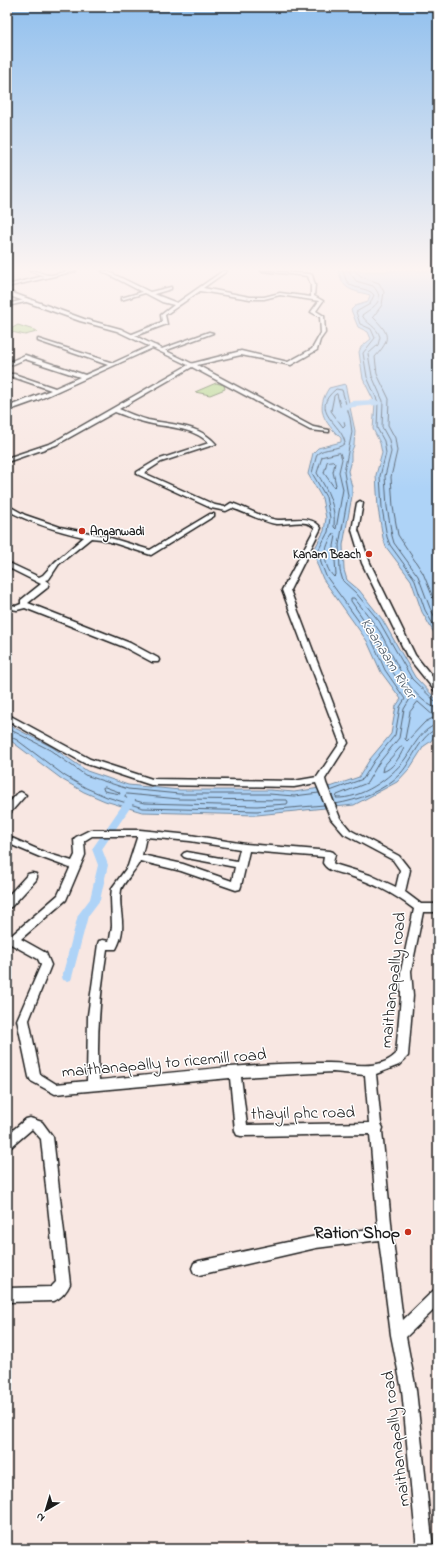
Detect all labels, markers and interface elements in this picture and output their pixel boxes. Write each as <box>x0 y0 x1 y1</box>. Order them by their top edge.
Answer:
place label: Anganwadi <box>90 523 144 543</box>
marker: Anganwadi <box>77 526 87 536</box>
place label: Kanam Beach <box>293 546 361 564</box>
marker: Kanam Beach <box>364 549 374 559</box>
water label: Kaanaam River <box>355 614 423 705</box>
street label: maithanapally road <box>374 910 414 1050</box>
street label: maithanapally to ricemill road <box>61 1042 268 1086</box>
street label: thayil phc road <box>251 1100 356 1128</box>
place label: Ration Shop <box>314 1221 400 1246</box>
marker: Ration Shop <box>403 1227 413 1237</box>
street label: maithanapally road <box>376 1369 418 1508</box>
north arrow <box>26 1490 66 1530</box>
text: N <box>33 1508 48 1526</box>

